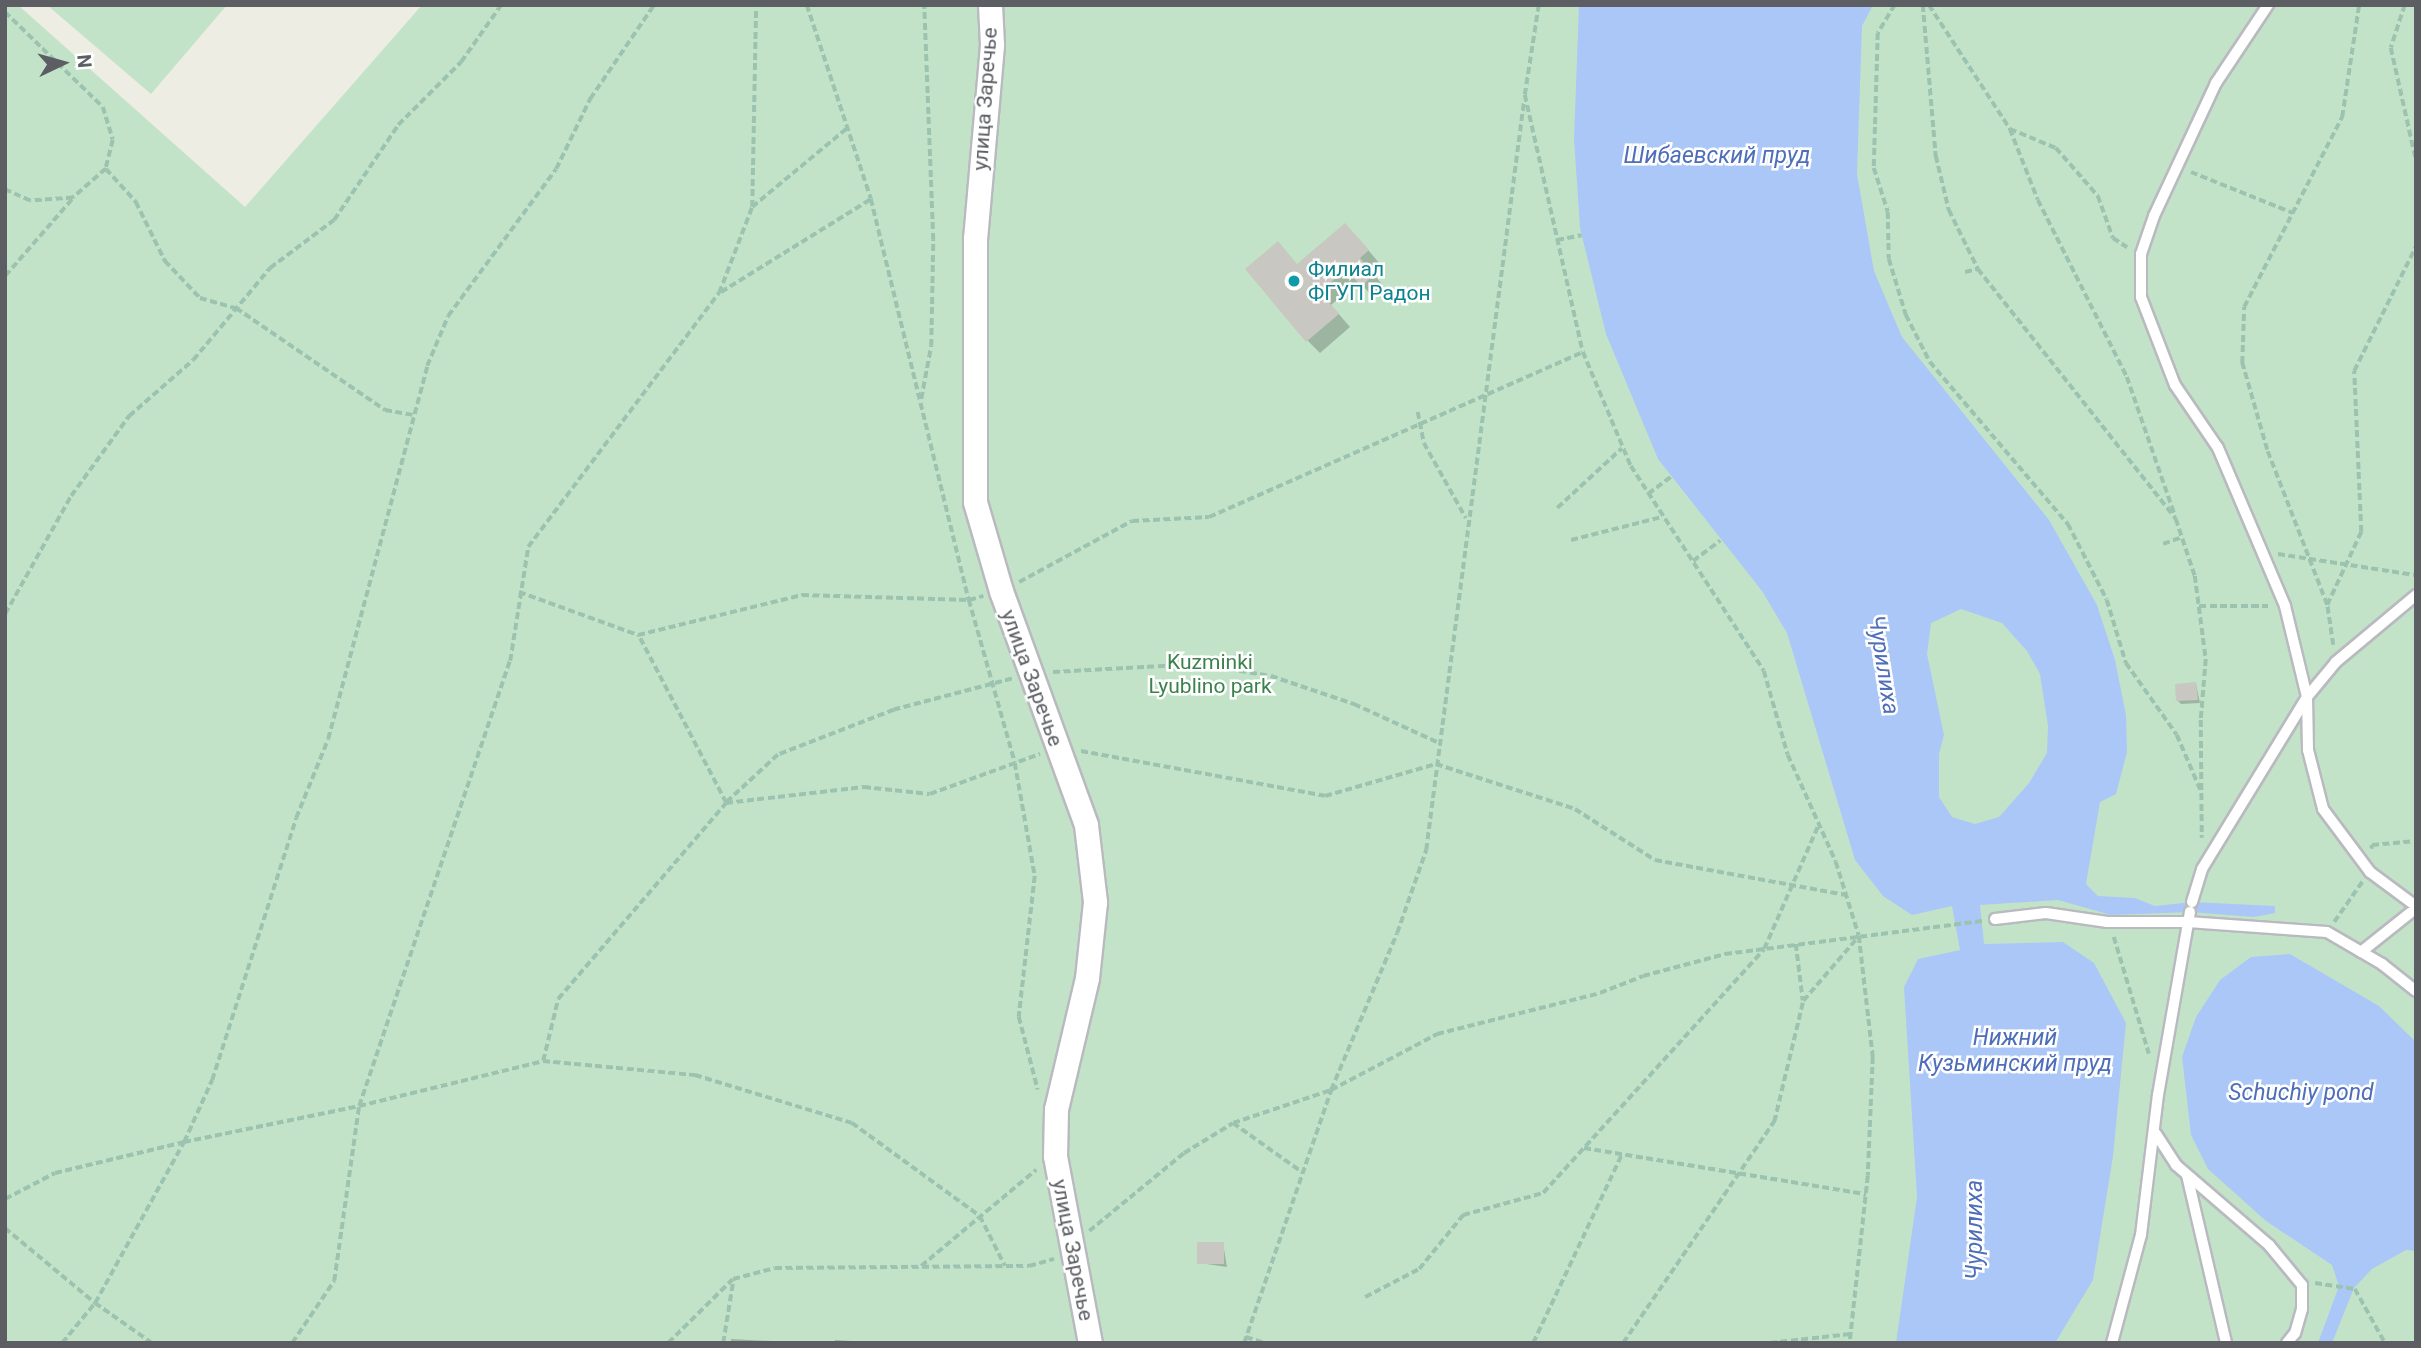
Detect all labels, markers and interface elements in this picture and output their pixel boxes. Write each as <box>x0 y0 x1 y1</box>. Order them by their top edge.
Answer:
street label: улица Заречье <box>967 26 1003 172</box>
north arrow <box>28 28 98 98</box>
text: N <box>72 53 96 69</box>
water label: Шибаевский пруд <box>1624 142 1810 170</box>
place label: Филиал ФГУП Радон <box>1308 256 1431 306</box>
marker: Филиал ФГУП Радон <box>1286 273 1302 289</box>
street label: улица Заречье <box>996 606 1068 750</box>
water label: Чурилиха <box>1862 613 1904 717</box>
park label: Kuzminki Lyublino park <box>1148 649 1272 699</box>
water label: Нижний Кузьминский пруд <box>1918 1024 2112 1078</box>
water label: Schuchiy pond <box>2228 1079 2374 1107</box>
street label: улица Заречье <box>1047 1177 1099 1323</box>
water label: Чурилиха <box>1961 1180 1989 1280</box>

